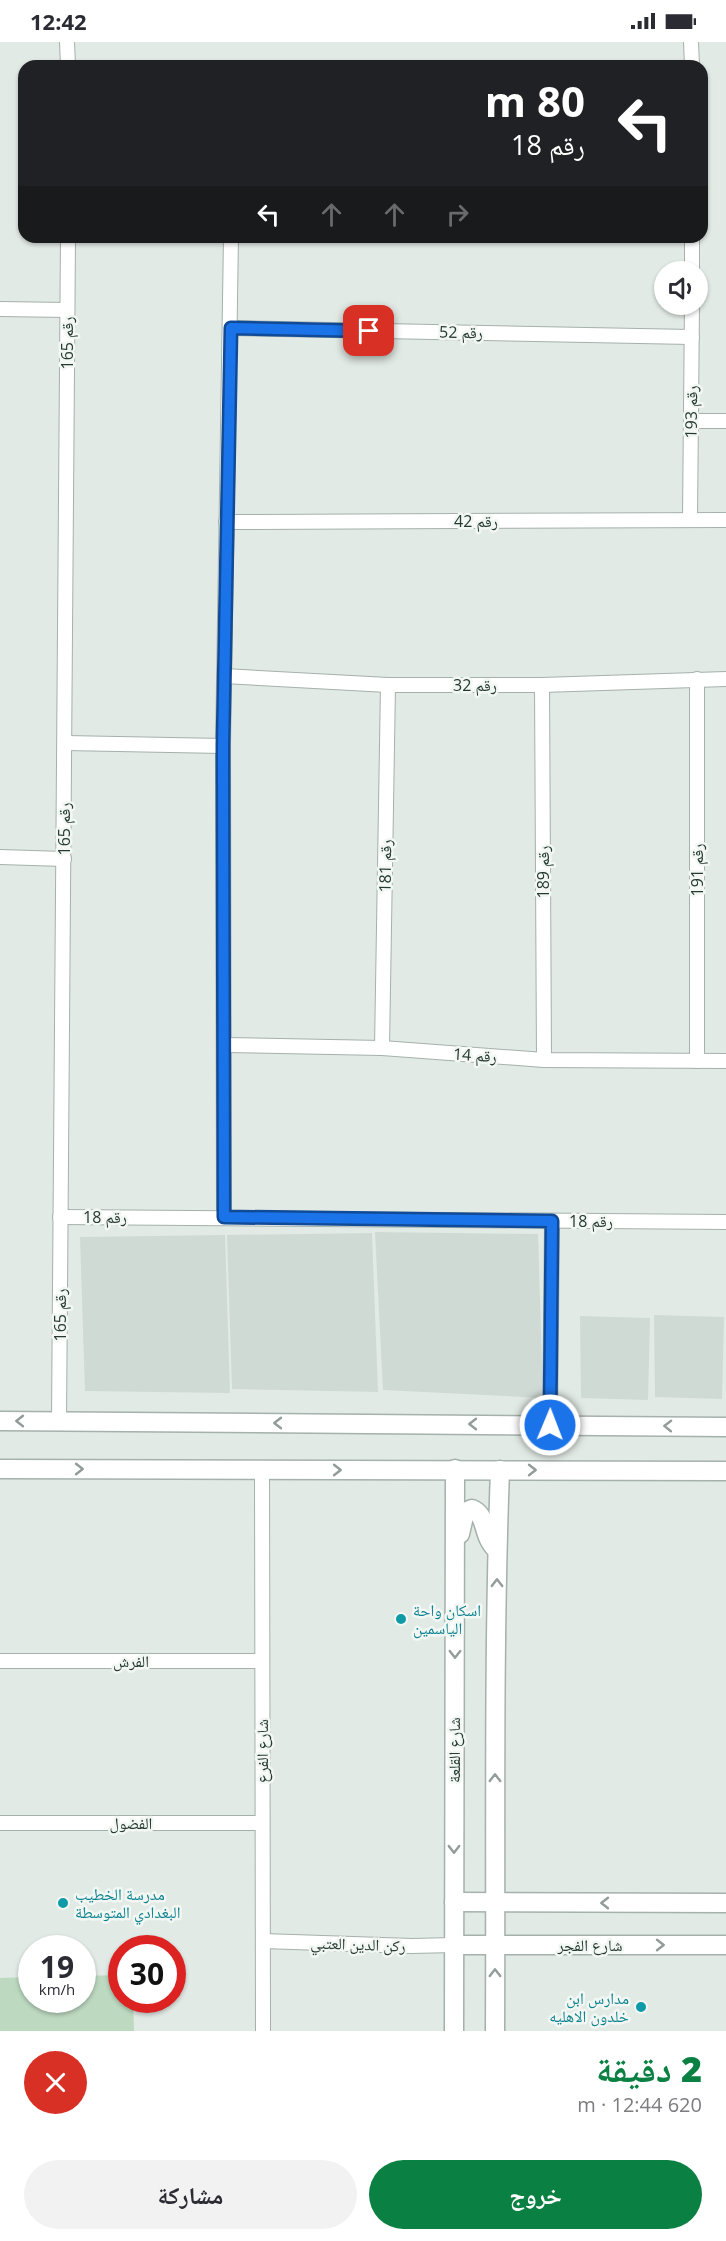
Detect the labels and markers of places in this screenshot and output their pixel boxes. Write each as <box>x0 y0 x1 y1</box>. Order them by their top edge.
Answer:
pin <box>343 305 394 356</box>
place label: اسكان واحة الياسمين <box>413 1599 481 1639</box>
marker: اسكان واحة الياسمين <box>394 1612 408 1626</box>
place label: مدرسة الخطيب البغدادي المتوسطة <box>75 1883 180 1925</box>
marker: مدرسة الخطيب البغدادي المتوسطة <box>56 1896 70 1910</box>
place label: مدارس ابن خلدون الاهليه <box>549 1987 629 2027</box>
marker: مدارس ابن خلدون الاهليه <box>634 2000 648 2014</box>

